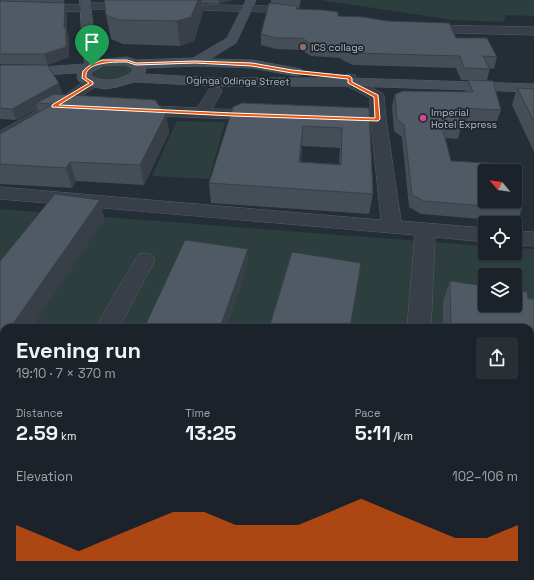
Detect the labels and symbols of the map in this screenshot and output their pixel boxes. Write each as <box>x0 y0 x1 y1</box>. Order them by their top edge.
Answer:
pin <box>75 25 109 66</box>
place label: ICS collage <box>311 41 364 54</box>
marker: ICS collage <box>298 42 308 52</box>
street label: Oginga Odinga Street <box>186 74 290 88</box>
place label: Imperial Hotel Express <box>431 106 497 131</box>
marker: Imperial Hotel Express <box>418 113 428 123</box>
north arrow <box>478 164 522 208</box>

